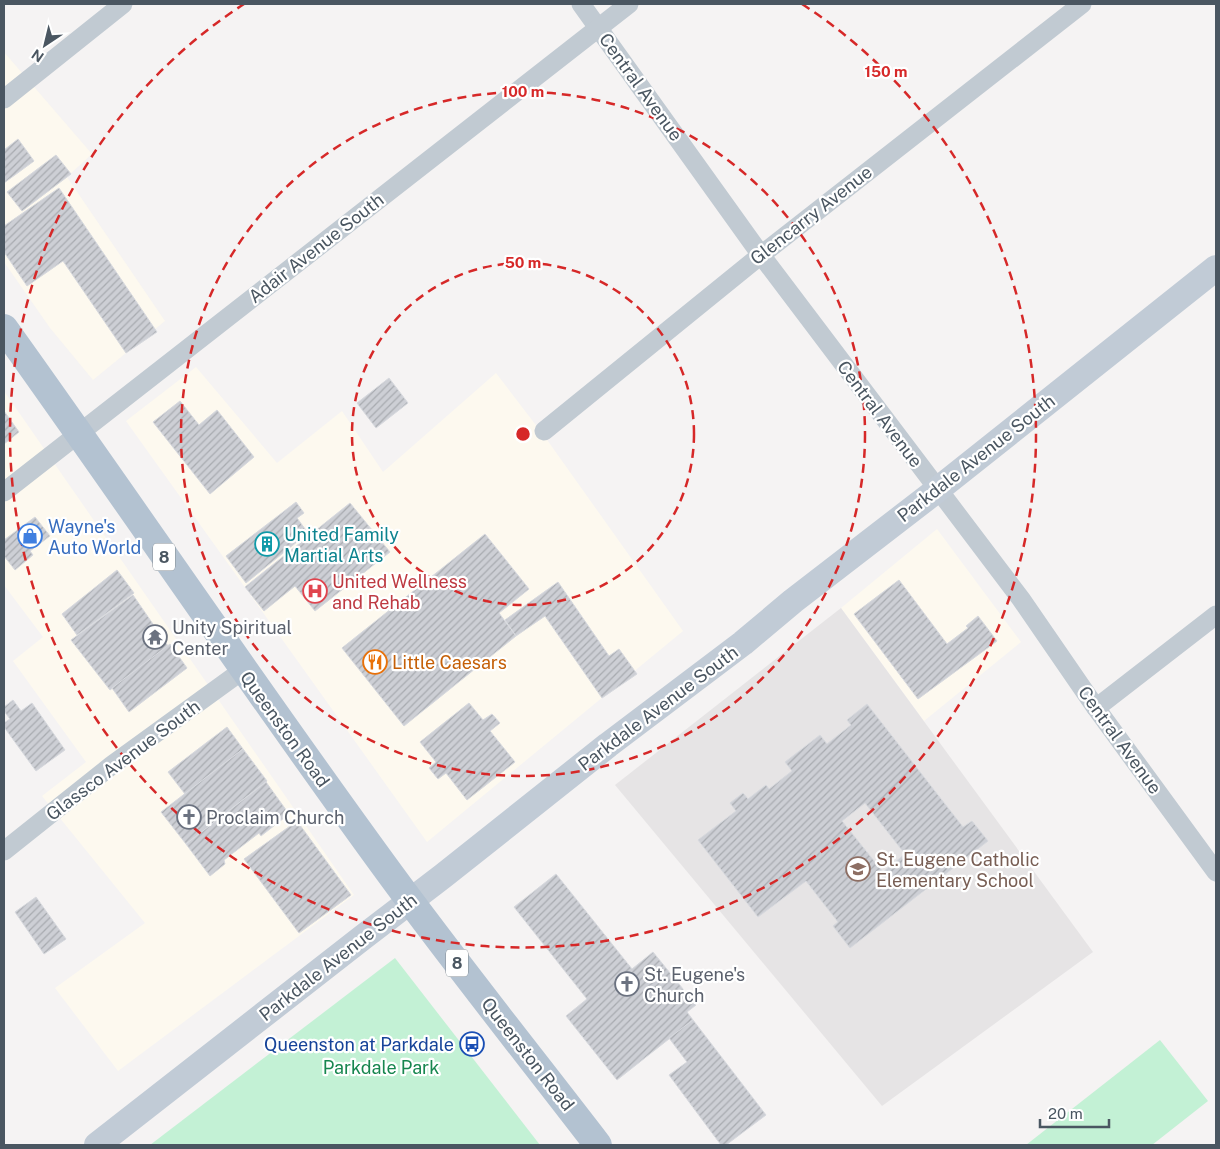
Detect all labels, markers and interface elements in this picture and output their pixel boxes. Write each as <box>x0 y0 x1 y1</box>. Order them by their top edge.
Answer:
north arrow <box>20 20 70 70</box>
street label: Central Avenue <box>595 29 687 145</box>
text: N <box>28 46 47 65</box>
text: 150 m <box>864 63 908 80</box>
text: 100 m <box>502 83 544 100</box>
street label: Glencarry Avenue <box>746 161 876 269</box>
street label: Adair Avenue South <box>244 189 388 307</box>
text: 50 m <box>505 254 541 271</box>
street label: Central Avenue <box>833 357 927 471</box>
street label: Parkdale Avenue South <box>893 390 1059 526</box>
centre of rings <box>514 425 532 443</box>
place label: Wayne's Auto World <box>48 516 141 558</box>
shop icon: Wayne's Auto World <box>17 523 43 549</box>
place label: United Family Martial Arts <box>284 524 399 566</box>
building icon: United Family Martial Arts <box>254 531 280 557</box>
road number: 8 <box>153 544 175 570</box>
place label: United Wellness and Rehab <box>332 571 467 613</box>
hospital icon: United Wellness and Rehab <box>302 578 328 604</box>
place label: Unity Spiritual Center <box>172 617 292 659</box>
temple icon: Unity Spiritual Center <box>142 624 168 650</box>
street label: Parkdale Avenue South <box>574 641 742 775</box>
restaurant icon: Little Caesars <box>362 649 388 675</box>
place label: Little Caesars <box>392 652 507 673</box>
street label: Queenston Road <box>236 667 334 791</box>
street label: Central Avenue <box>1074 682 1166 798</box>
street label: Glassco Avenue South <box>42 695 204 825</box>
church icon: Proclaim Church <box>176 804 202 830</box>
place label: Proclaim Church <box>206 807 344 828</box>
place label: St. Eugene Catholic Elementary School <box>876 849 1039 891</box>
school or university icon: St. Eugene Catholic Elementary School <box>845 856 871 882</box>
street label: Parkdale Avenue South <box>255 889 421 1025</box>
road number: 8 <box>446 950 468 976</box>
place label: St. Eugene's Church <box>644 964 745 1006</box>
church icon: St. Eugene's Church <box>614 971 640 997</box>
street label: Queenston Road <box>477 993 579 1115</box>
bus stop icon: Queenston at Parkdale <box>459 1031 485 1057</box>
place label: Queenston at Parkdale <box>264 1034 454 1055</box>
park label: Parkdale Park <box>323 1057 439 1078</box>
scale bar <box>1040 1096 1109 1128</box>
text: 20 m <box>1048 1105 1083 1122</box>

